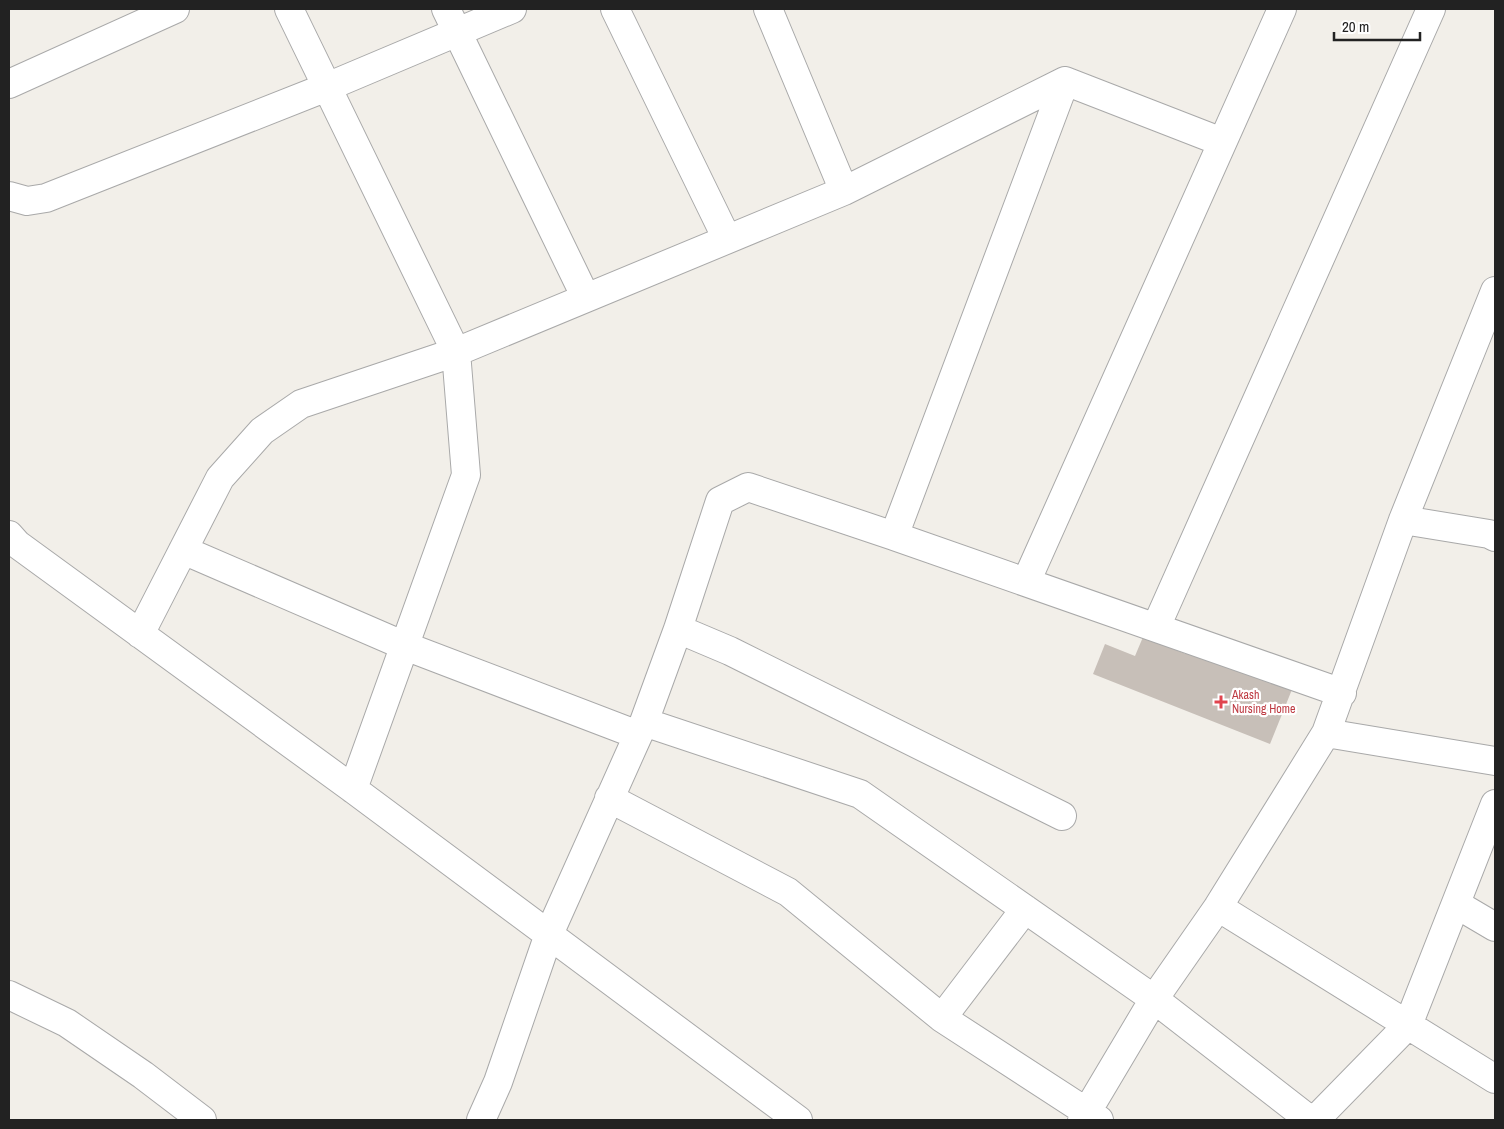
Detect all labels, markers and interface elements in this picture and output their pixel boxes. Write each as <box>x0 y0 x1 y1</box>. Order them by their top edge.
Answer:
scale bar <box>1334 10 1420 42</box>
text: 20 m <box>1342 16 1369 37</box>
place label: Akash Nursing Home <box>1231 687 1295 717</box>
marker: Akash Nursing Home <box>1214 695 1228 709</box>

